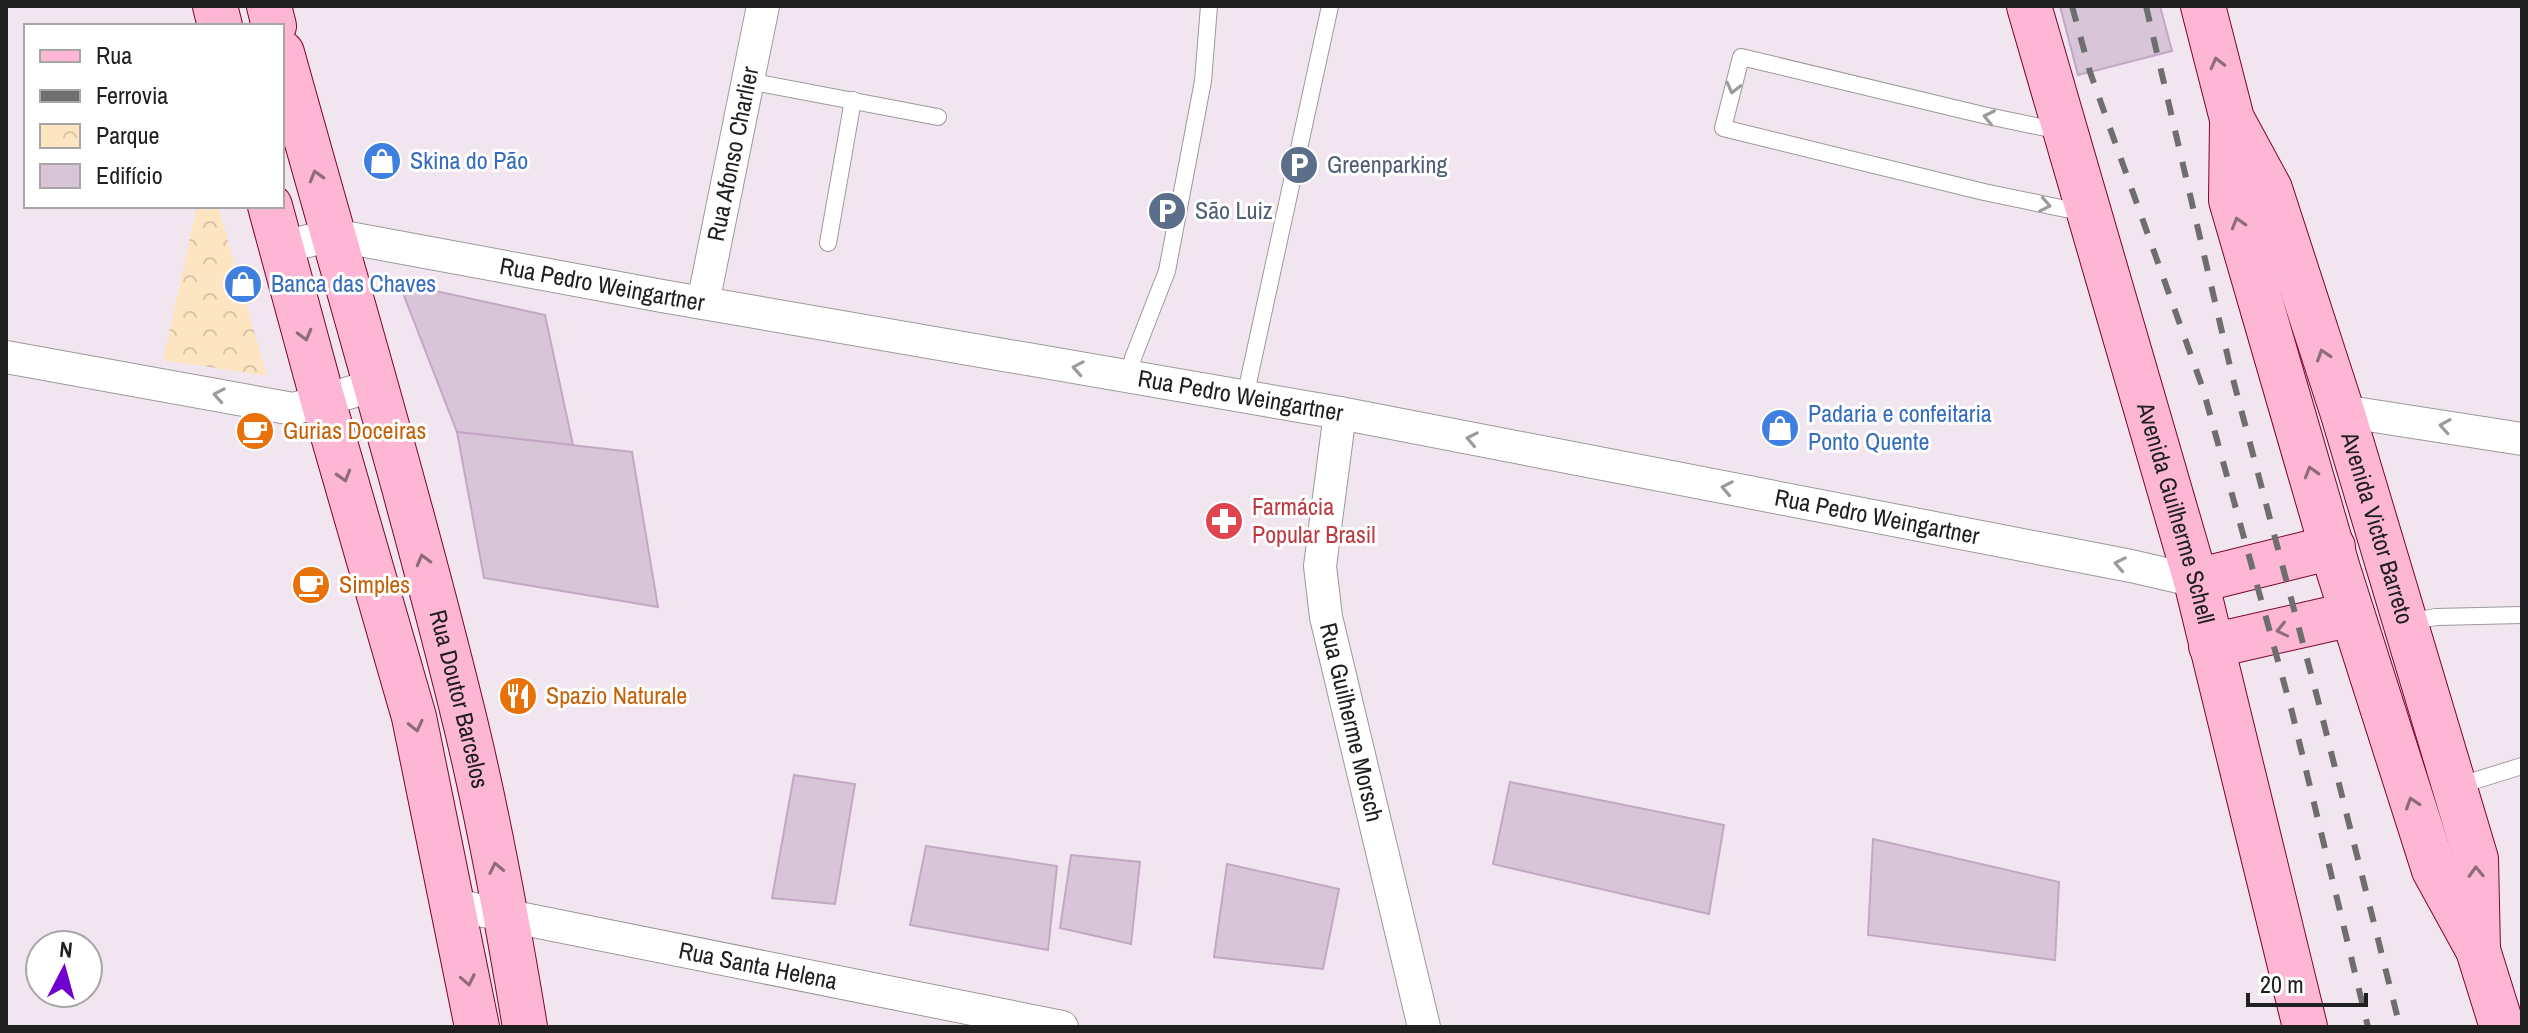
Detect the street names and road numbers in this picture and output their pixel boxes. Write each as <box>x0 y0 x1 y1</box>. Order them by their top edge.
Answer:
street label: Rua Afonso Charlier <box>699 63 765 244</box>
street label: Rua Pedro Weingartner <box>497 249 708 318</box>
street label: Rua Pedro Weingartner <box>1136 361 1346 428</box>
street label: Avenida Guilherme Schell <box>2130 398 2223 627</box>
street label: Avenida Victor Barreto <box>2334 427 2422 628</box>
street label: Rua Pedro Weingartner <box>1772 480 1983 551</box>
street label: Rua Doutor Barcelos <box>422 606 497 791</box>
street label: Rua Guilherme Morsch <box>1313 619 1391 825</box>
street label: Rua Santa Helena <box>676 933 840 997</box>

